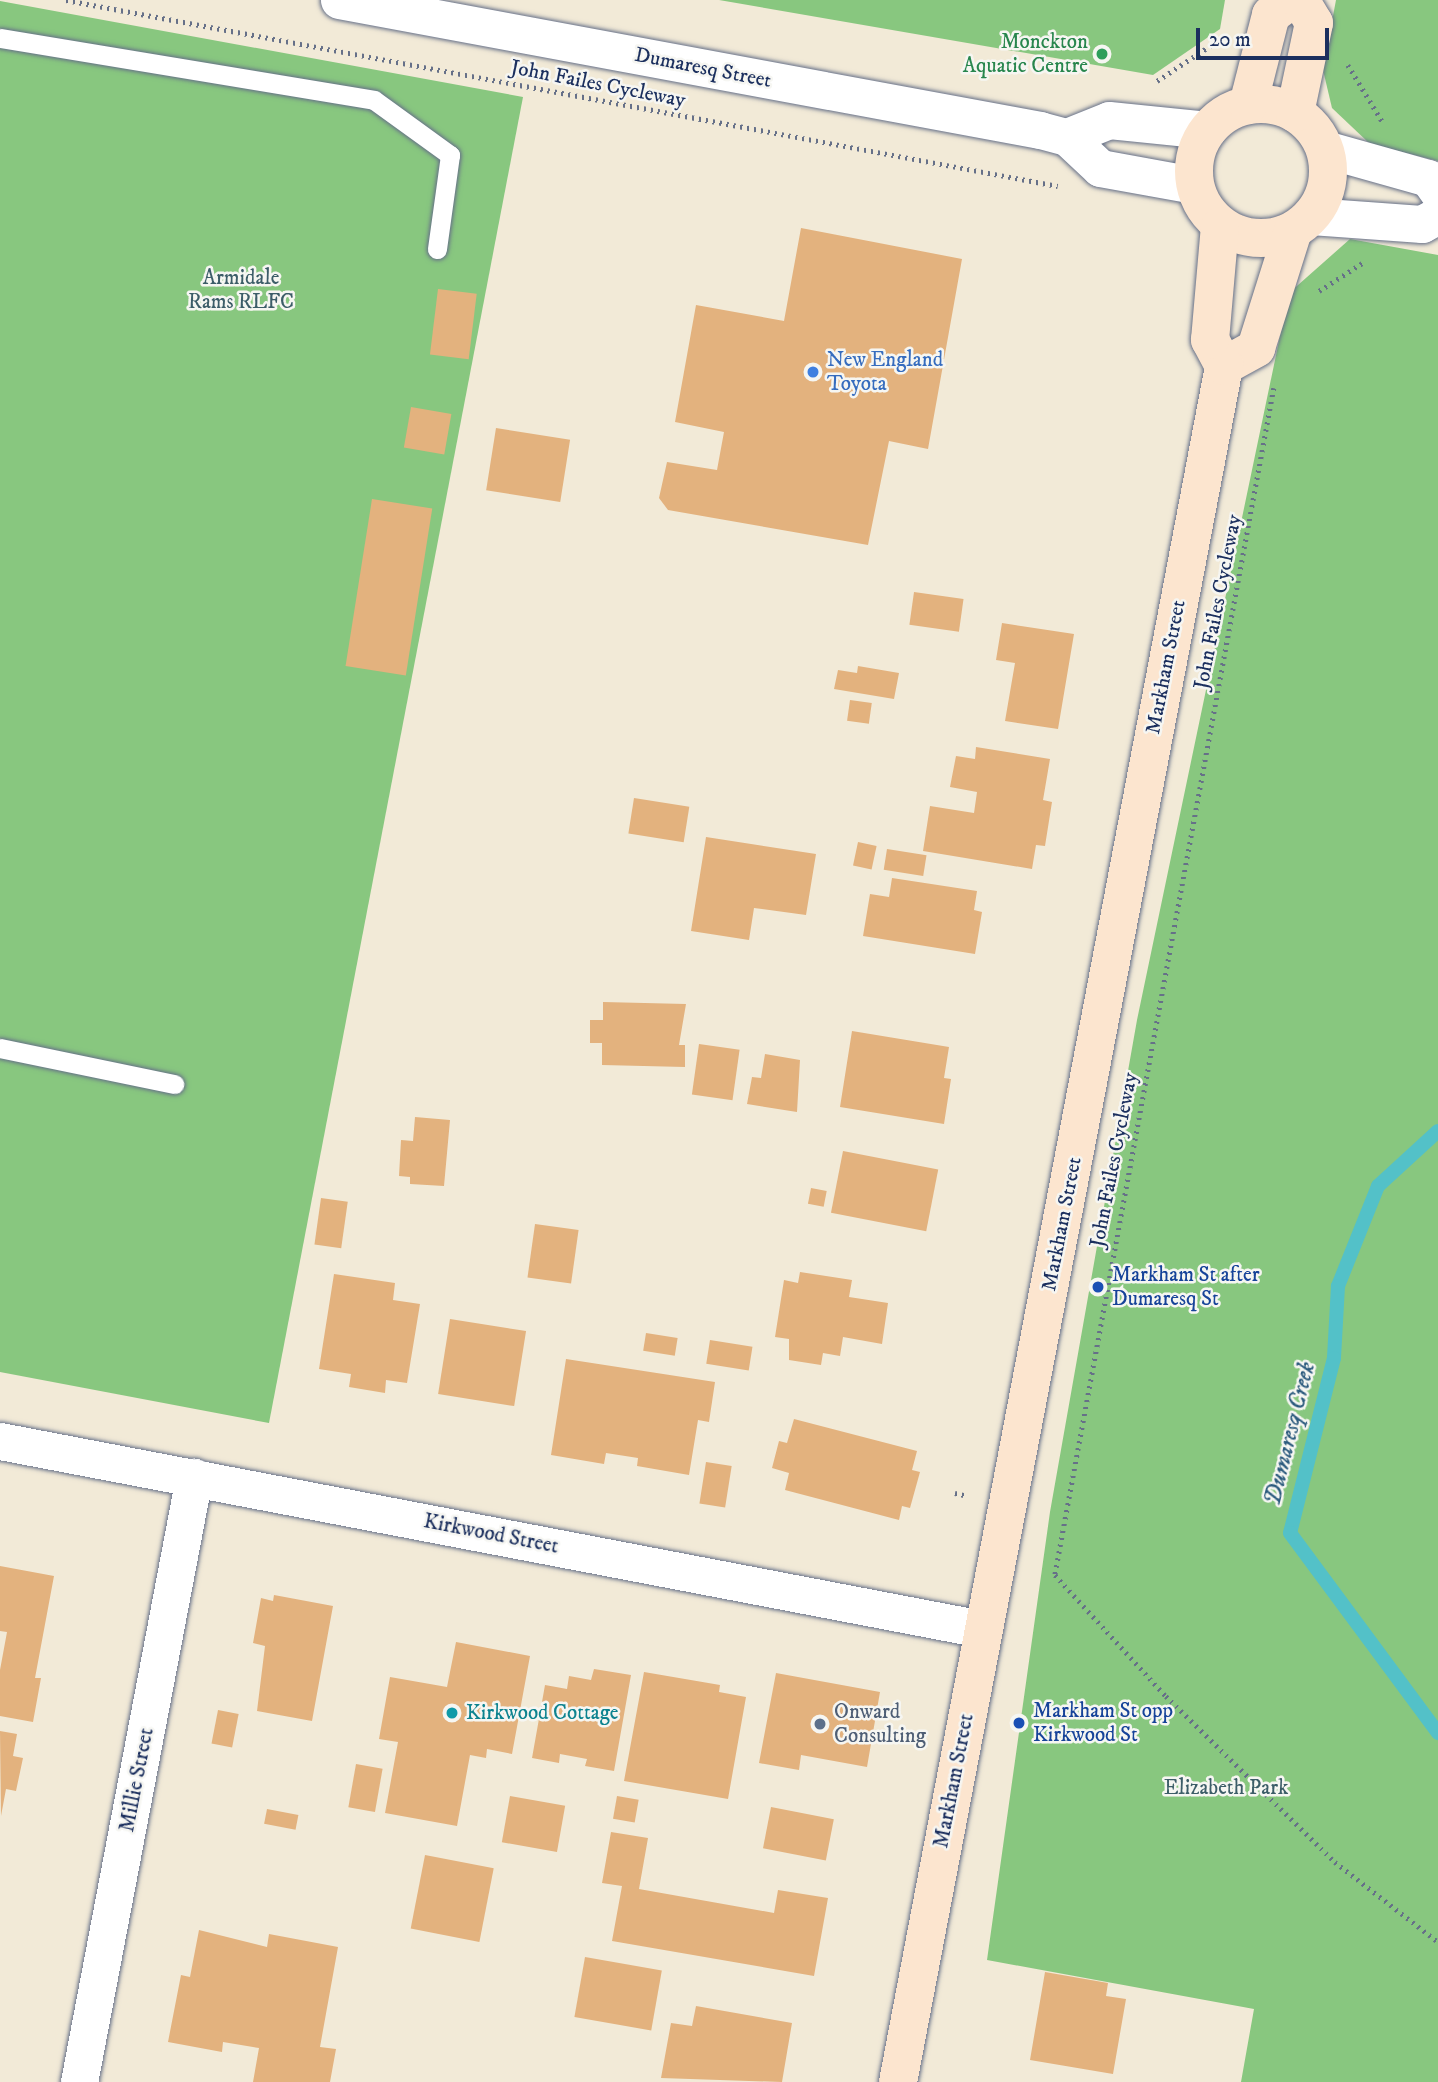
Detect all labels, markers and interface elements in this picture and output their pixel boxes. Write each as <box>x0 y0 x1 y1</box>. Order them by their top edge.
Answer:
scale bar <box>1200 14 1333 58</box>
text: 20 m <box>1209 27 1251 53</box>
place label: Monckton Aquatic Centre <box>963 29 1088 79</box>
street label: Dumaresq Street <box>633 42 773 94</box>
marker: Monckton Aquatic Centre <box>1094 46 1110 62</box>
street label: John Failes Cycleway <box>509 55 687 113</box>
park label: Armidale Rams RLFC <box>188 265 294 315</box>
place label: New England Toyota <box>827 347 943 397</box>
marker: New England Toyota <box>805 364 821 380</box>
street label: John Failes Cycleway <box>1189 513 1247 691</box>
street label: Markham Street <box>1141 598 1191 736</box>
street label: John Failes Cycleway <box>1085 1071 1143 1249</box>
street label: Markham Street <box>1037 1155 1087 1293</box>
place label: Markham St after Dumaresq St <box>1112 1262 1260 1312</box>
marker: Markham St after Dumaresq St <box>1090 1279 1106 1295</box>
water label: Dumaresq Creek <box>1260 1360 1322 1508</box>
street label: Kirkwood Street <box>421 1509 561 1559</box>
place label: Markham St opp Kirkwood St <box>1033 1698 1173 1748</box>
place label: Onward Consulting <box>834 1699 926 1749</box>
place label: Kirkwood Cottage <box>466 1700 619 1726</box>
marker: Kirkwood Cottage <box>444 1705 460 1721</box>
street label: Markham Street <box>929 1712 979 1850</box>
marker: Markham St opp Kirkwood St <box>1011 1715 1027 1731</box>
marker: Onward Consulting <box>812 1716 828 1732</box>
street label: Millie Street <box>115 1726 159 1834</box>
park label: Elizabeth Park <box>1164 1775 1288 1801</box>

